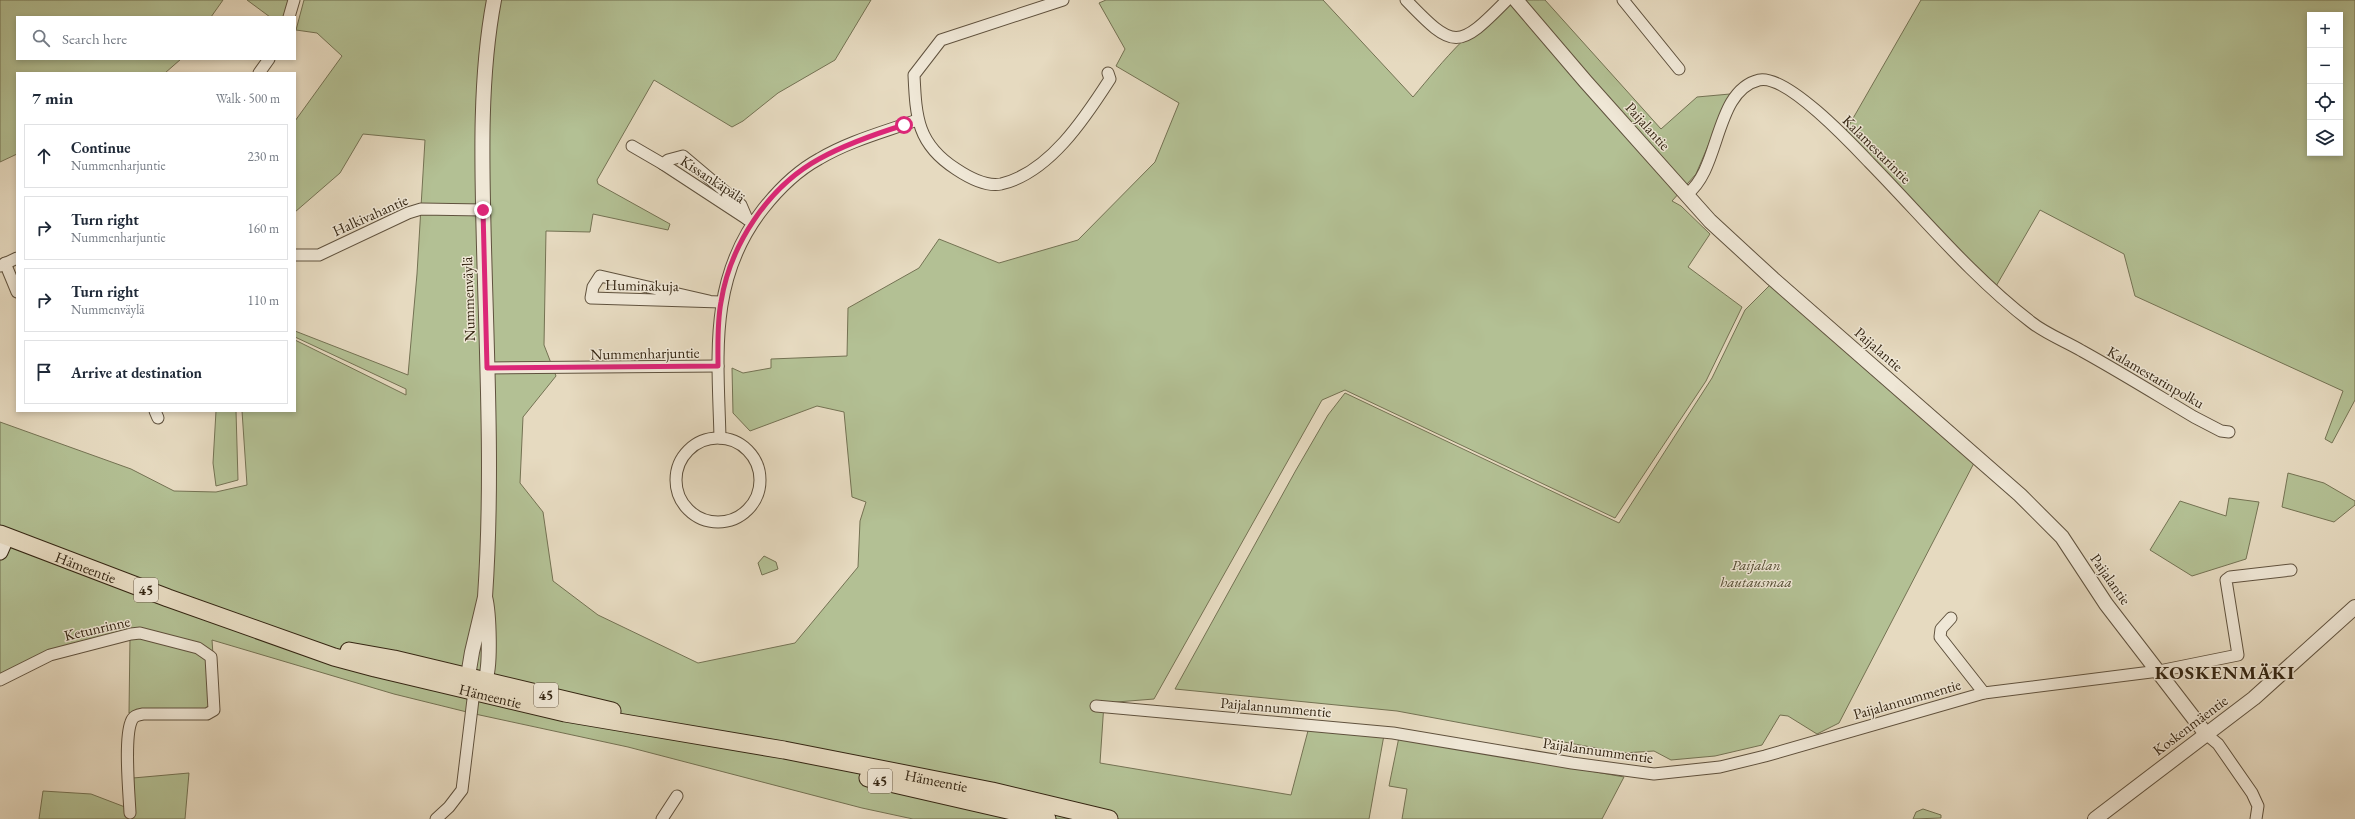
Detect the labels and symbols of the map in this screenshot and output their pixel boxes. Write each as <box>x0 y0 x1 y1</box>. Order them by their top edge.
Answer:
street label: Paijalantie <box>1621 98 1675 154</box>
street label: Kalamestarintie <box>1839 111 1916 188</box>
route start <box>895 116 913 134</box>
street label: Kissankäpälä <box>677 151 749 207</box>
street label: Halkivahantie <box>329 190 411 240</box>
route end <box>474 201 492 219</box>
street label: Nummenväylä <box>457 256 479 342</box>
street label: Huminakuja <box>605 275 679 295</box>
street label: Paijalantie <box>1851 323 1907 375</box>
street label: Kalamestarinpolku <box>2104 342 2208 413</box>
street label: Nummenharjuntie <box>590 343 700 363</box>
street label: Hämeentie <box>53 547 119 587</box>
street label: Paijalantie <box>2086 550 2136 608</box>
park label: Paijalan hautausmaa <box>1720 555 1792 591</box>
road number: 45 <box>134 578 158 602</box>
street label: Ketunrinne <box>62 611 132 645</box>
district label: KOSKENMÄKI <box>2155 660 2295 685</box>
street label: Paijalannummentie <box>1851 674 1963 723</box>
street label: Hämeentie <box>457 679 524 712</box>
road number: 45 <box>534 683 558 707</box>
street label: Koskenmäentie <box>2149 691 2231 759</box>
street label: Paijalannummentie <box>1220 693 1332 721</box>
street label: Paijalannummentie <box>1542 733 1655 767</box>
street label: Hämeentie <box>903 765 969 796</box>
road number: 45 <box>868 769 892 793</box>

